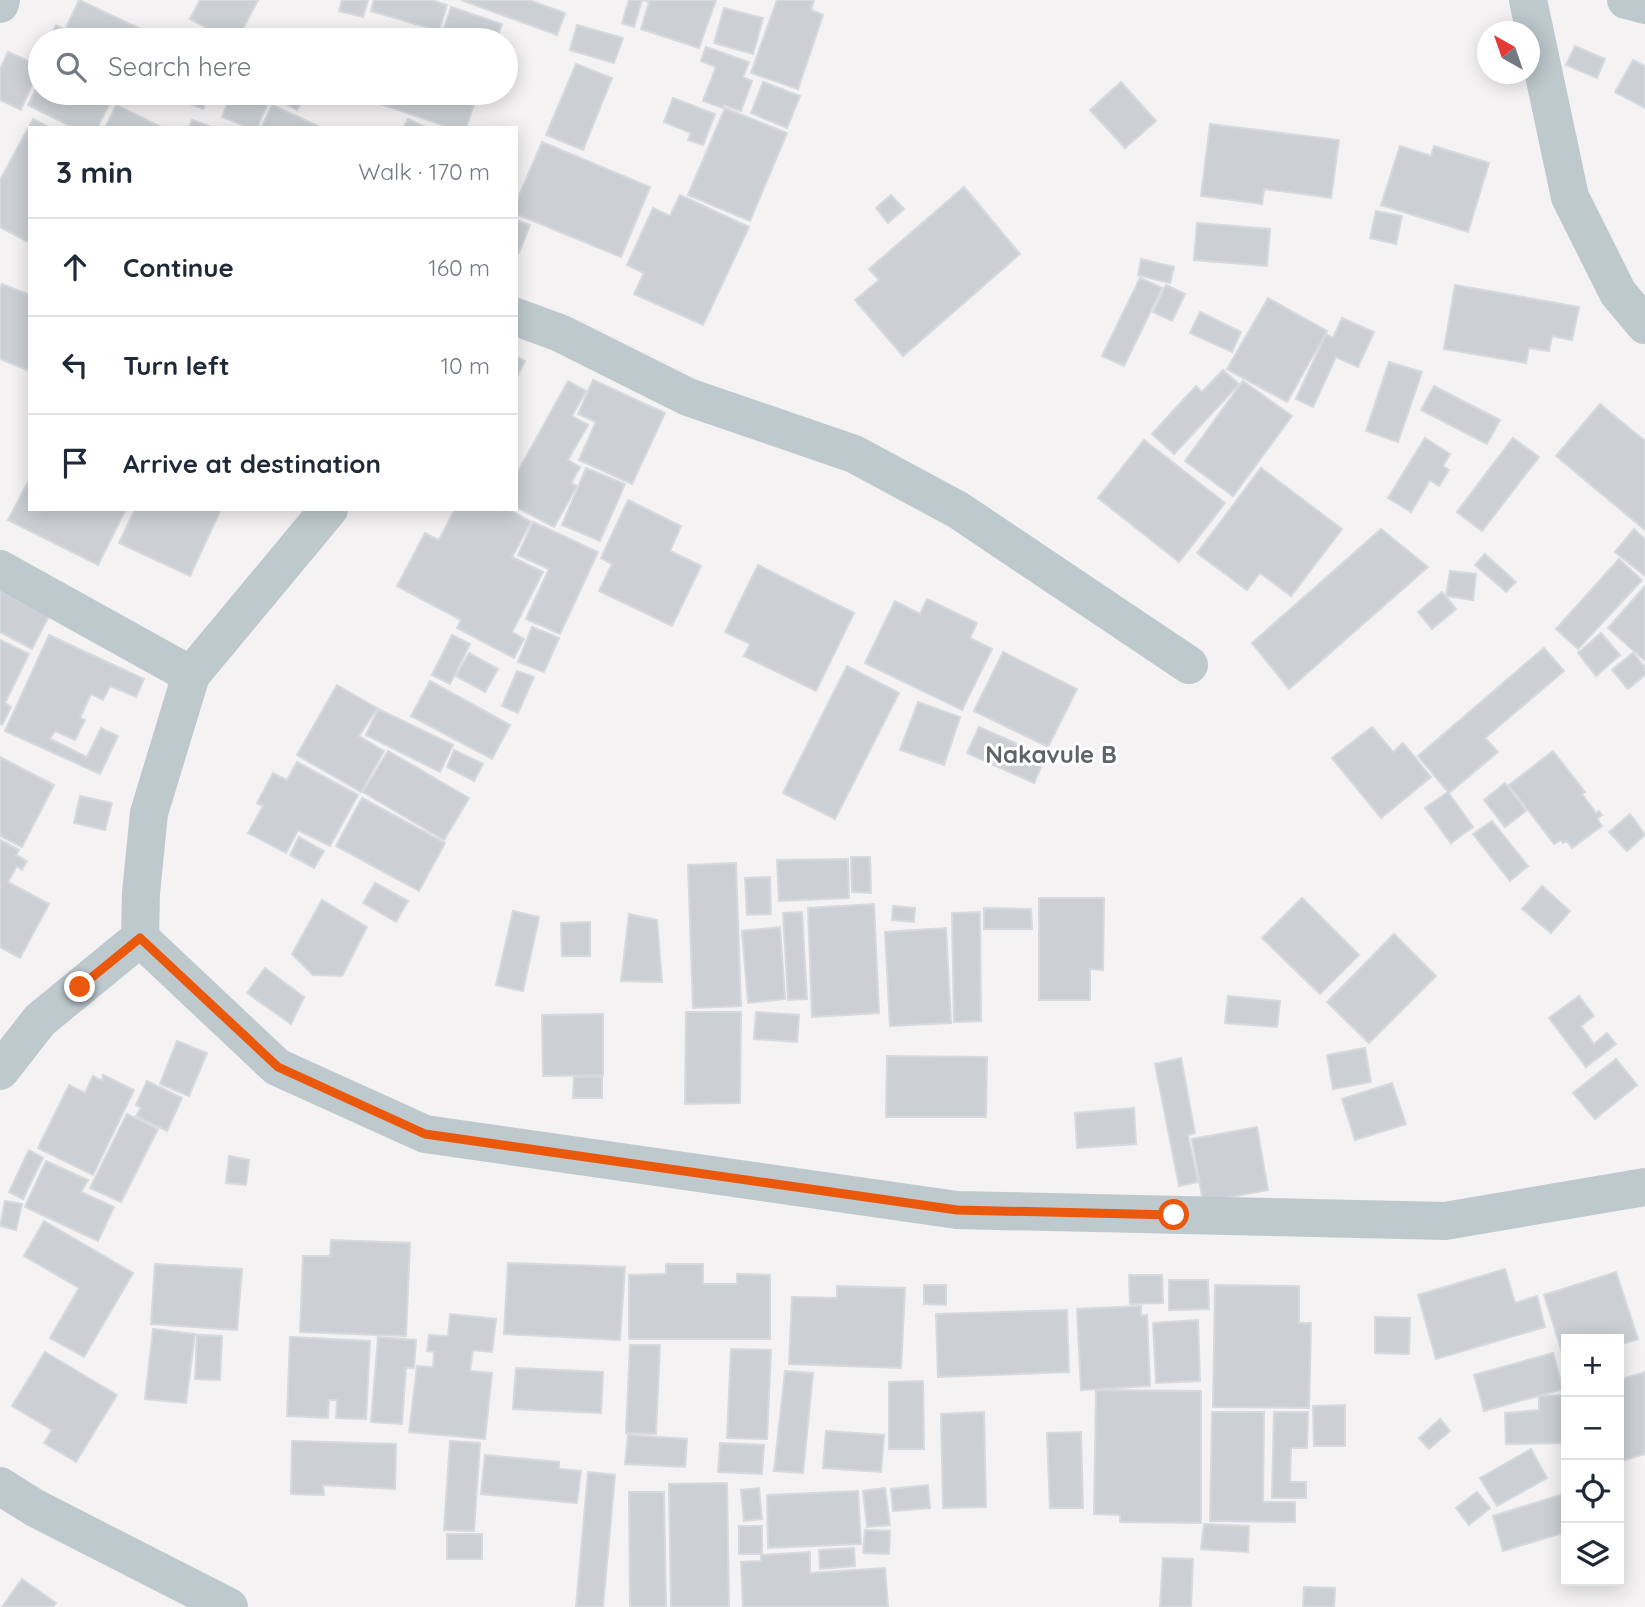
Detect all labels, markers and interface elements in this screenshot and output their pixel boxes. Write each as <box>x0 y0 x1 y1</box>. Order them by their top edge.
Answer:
north arrow <box>1477 21 1540 84</box>
search box <box>28 28 518 105</box>
icon: search <box>52 48 90 86</box>
text: Search here <box>108 50 252 83</box>
text: 3 min <box>56 153 133 191</box>
text: Walk · 170 m <box>358 157 490 186</box>
icon: ahead <box>56 248 94 286</box>
text: Continue <box>123 251 234 284</box>
text: 160 m <box>428 253 490 282</box>
icon: left <box>56 346 94 384</box>
text: Turn left <box>123 349 230 382</box>
text: 10 m <box>441 351 490 380</box>
icon: arrive <box>56 444 94 482</box>
text: Arrive at destination <box>123 447 381 480</box>
district label: Nakavule B <box>985 739 1117 769</box>
route end <box>64 971 95 1002</box>
route start <box>1158 1199 1189 1230</box>
map controls <box>1561 1334 1624 1586</box>
button: + <box>1561 1334 1624 1397</box>
button: − <box>1561 1397 1624 1460</box>
button: locate <box>1561 1460 1624 1523</box>
button: layers <box>1561 1523 1624 1586</box>

